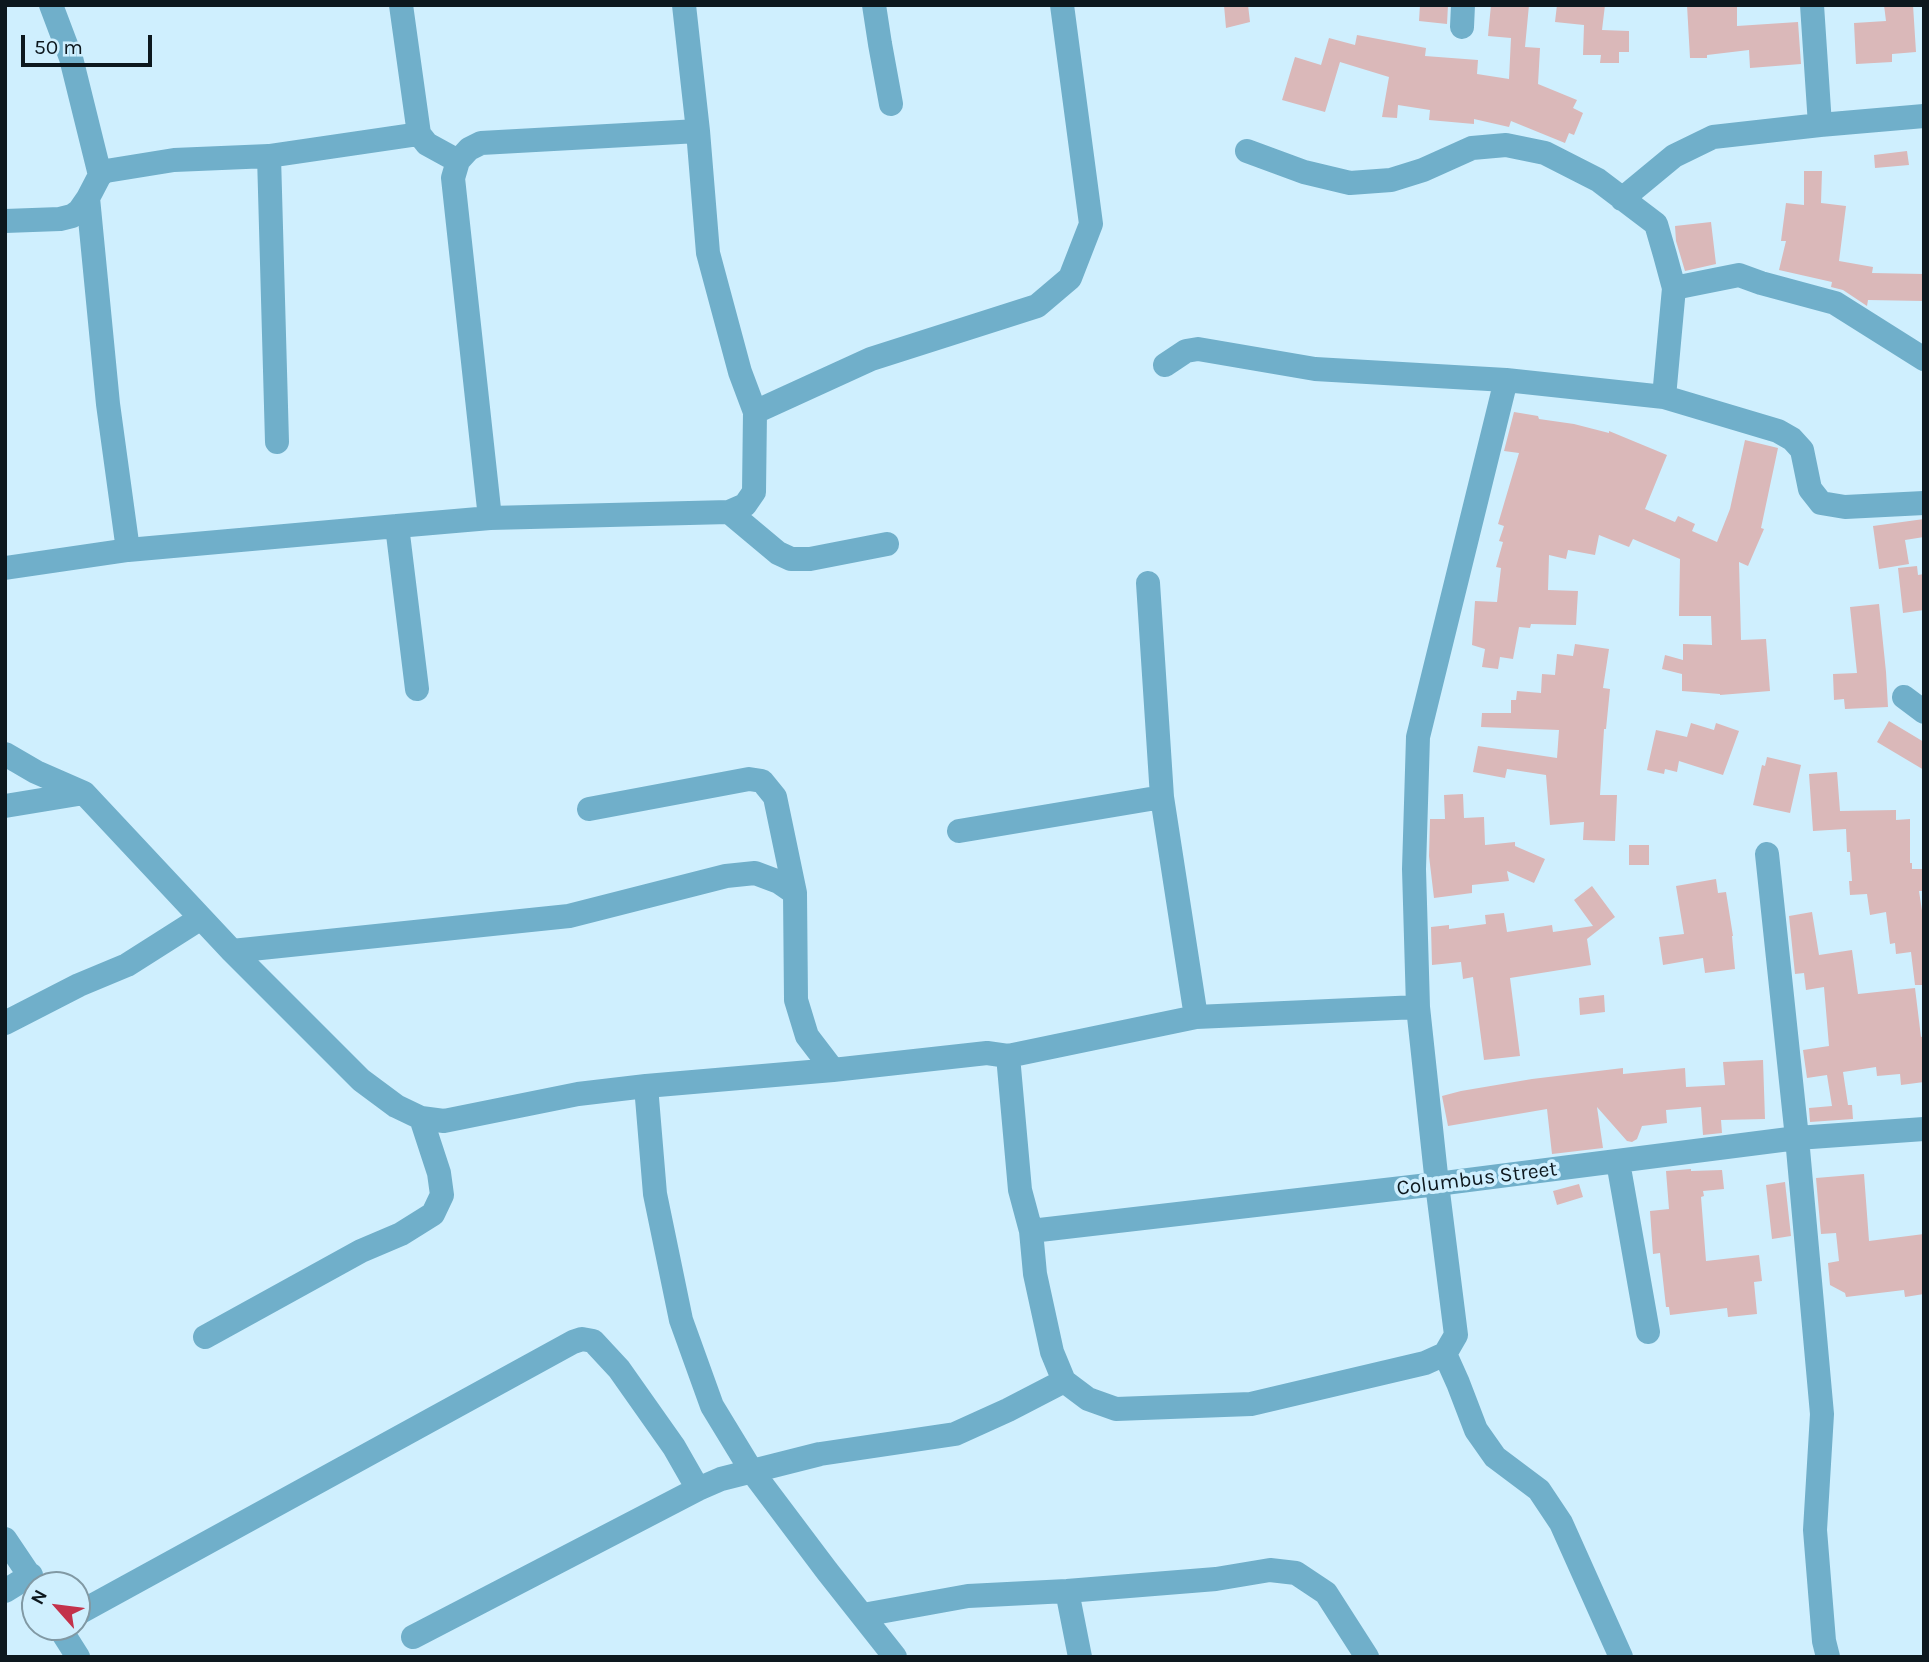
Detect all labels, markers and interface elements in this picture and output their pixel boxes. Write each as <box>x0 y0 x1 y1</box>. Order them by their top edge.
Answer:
scale bar <box>24 21 156 65</box>
text: 50 m <box>34 35 83 59</box>
street label: Columbus Street <box>1395 1157 1559 1201</box>
north arrow <box>21 1571 91 1641</box>
text: N <box>26 1586 52 1608</box>

